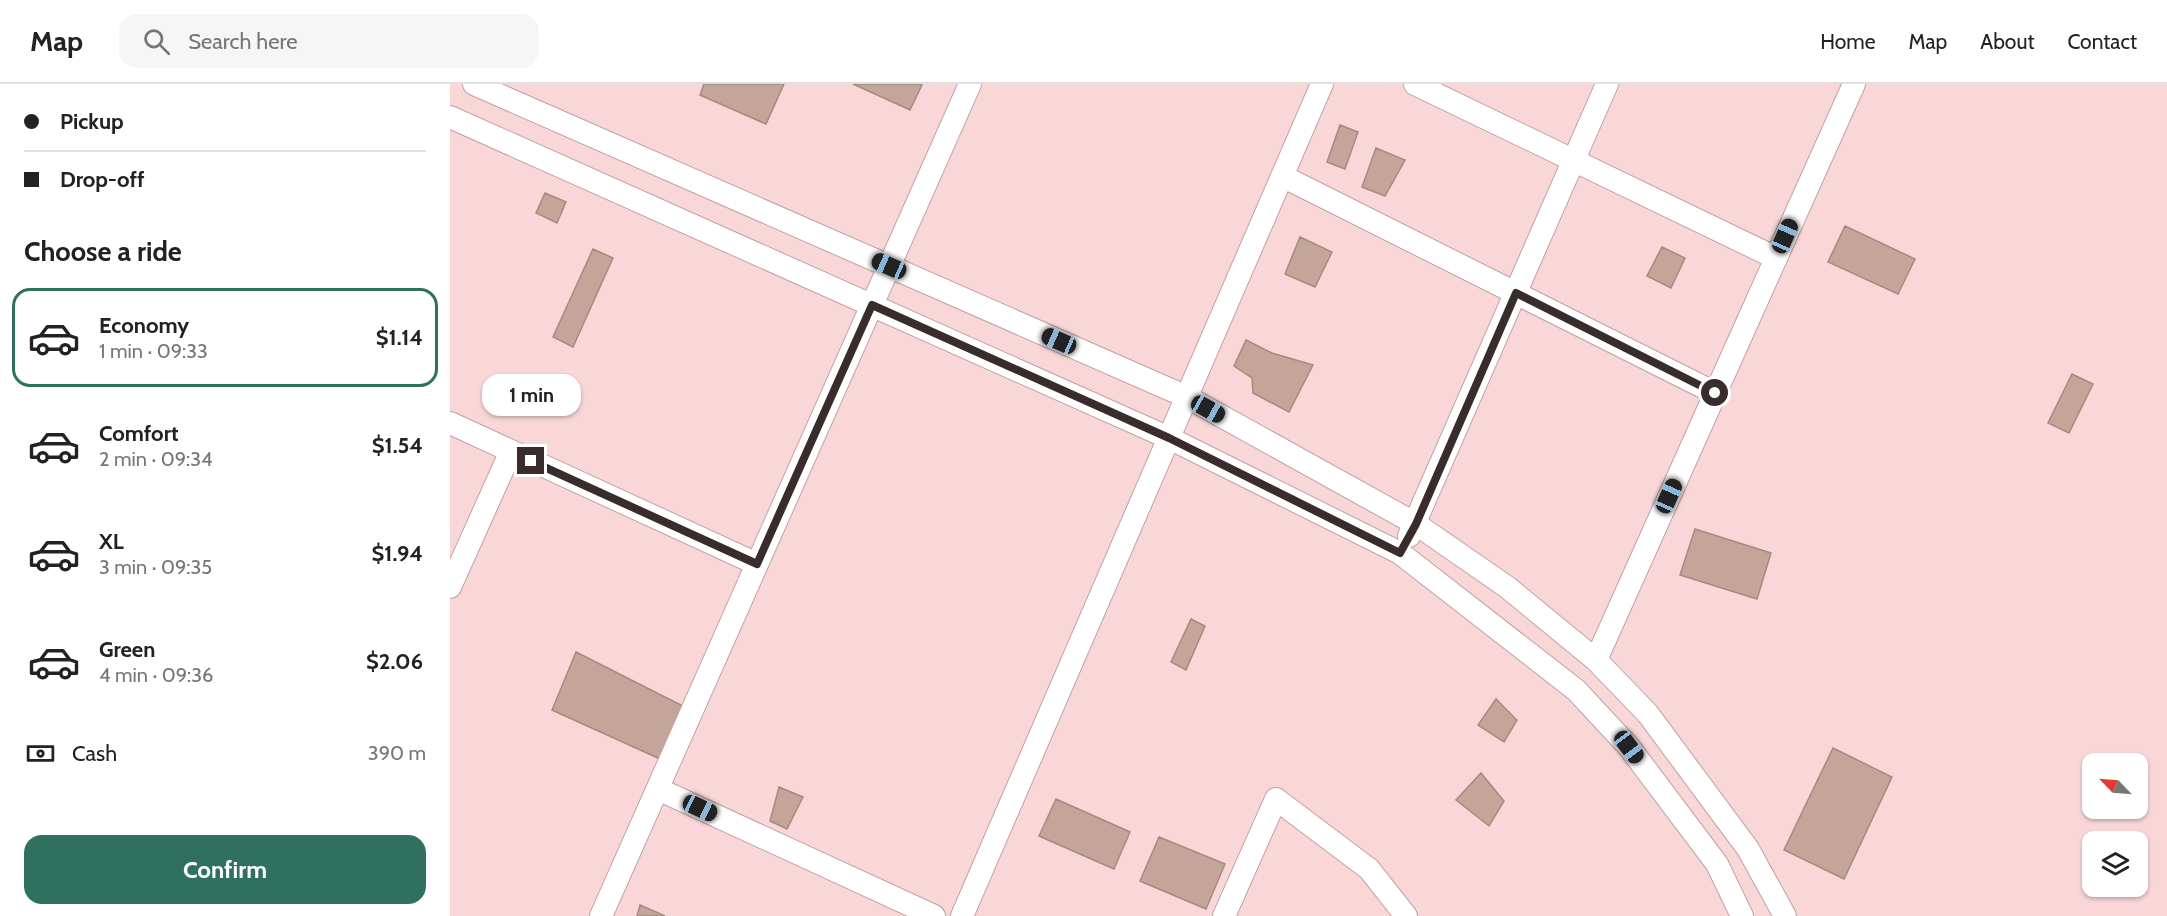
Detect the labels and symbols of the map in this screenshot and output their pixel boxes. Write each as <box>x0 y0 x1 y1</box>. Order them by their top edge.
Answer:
car <box>1769 216 1801 256</box>
car <box>869 250 909 282</box>
car <box>1039 325 1079 357</box>
callout: 1 min <box>482 374 580 416</box>
route start <box>1701 379 1728 406</box>
car <box>1188 392 1228 426</box>
route end <box>517 447 544 474</box>
car <box>1653 476 1685 516</box>
car <box>1611 727 1647 767</box>
north arrow <box>2082 753 2148 819</box>
car <box>680 792 720 824</box>

